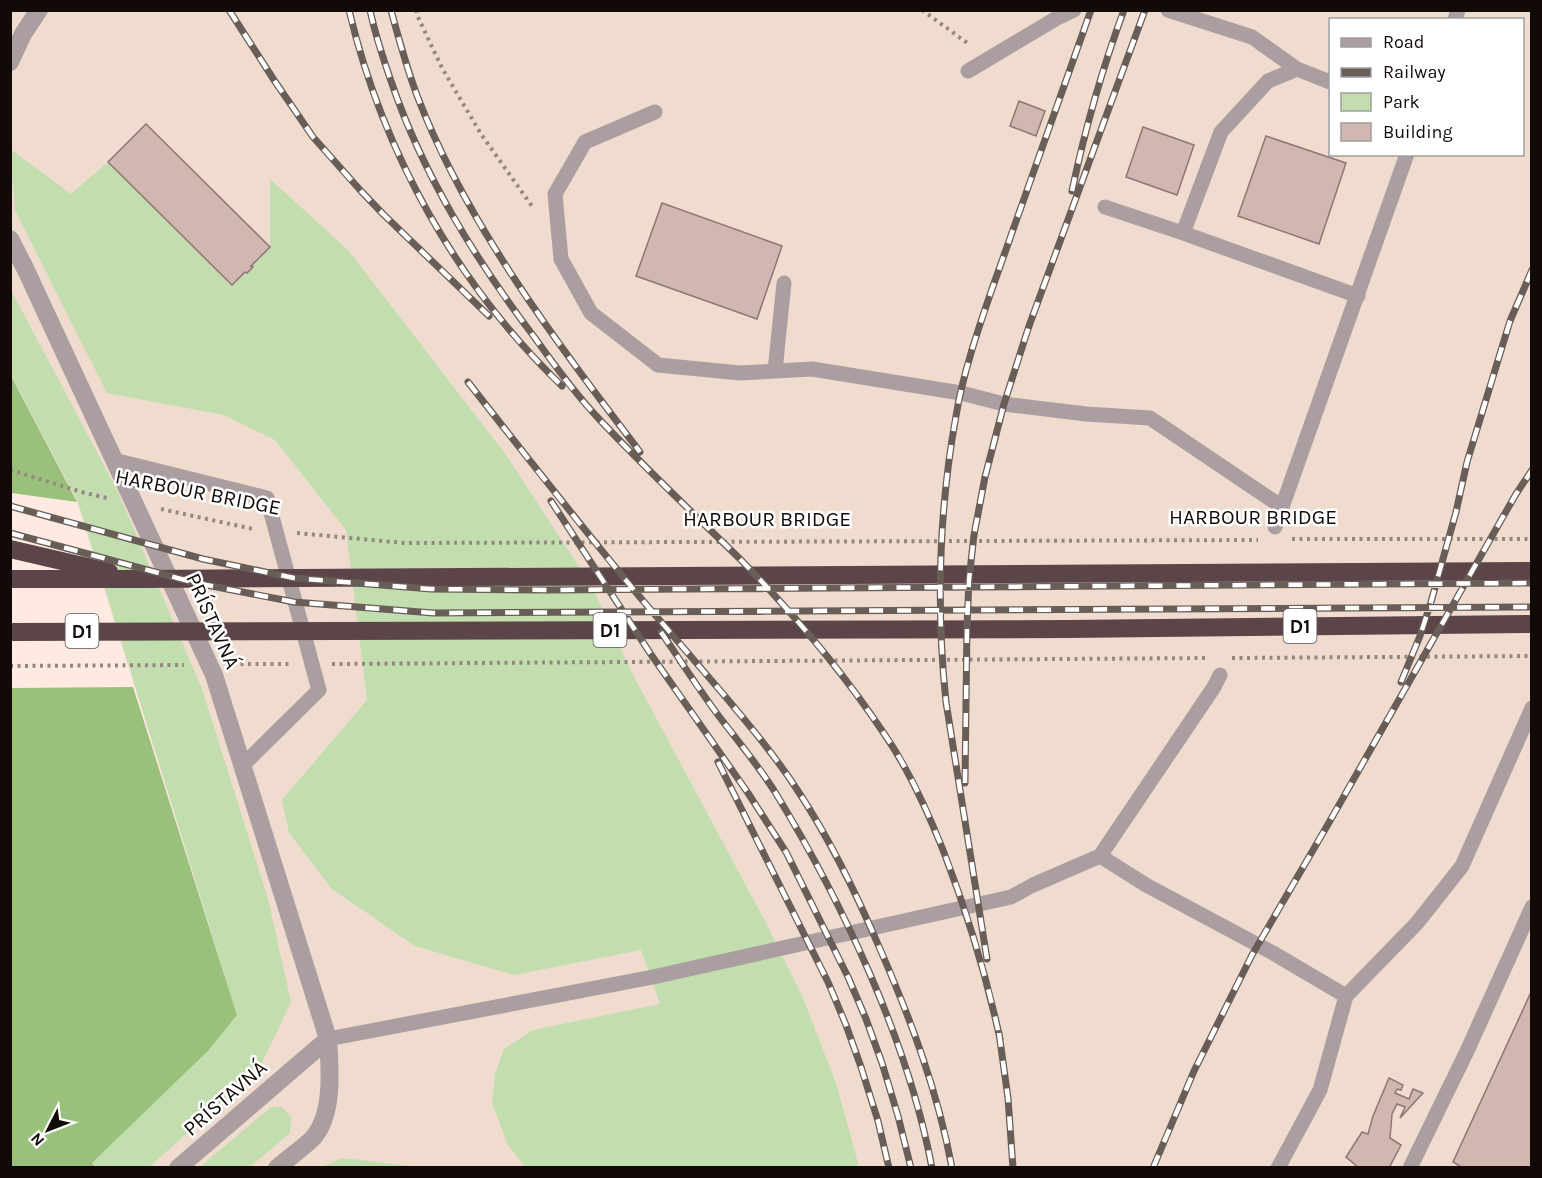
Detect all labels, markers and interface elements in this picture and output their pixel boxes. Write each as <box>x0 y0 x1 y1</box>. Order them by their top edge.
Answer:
legend <box>1329 18 1524 156</box>
text: Road <box>1383 31 1424 53</box>
text: Railway <box>1383 61 1446 83</box>
text: Park <box>1383 91 1420 113</box>
text: Building <box>1383 121 1453 143</box>
street label: HARBOUR BRIDGE <box>113 464 283 520</box>
street label: HARBOUR BRIDGE <box>1169 505 1337 529</box>
street label: HARBOUR BRIDGE <box>683 507 851 531</box>
street label: PRÍSTAVNÁ <box>181 569 245 673</box>
road number: D1 <box>1284 609 1316 643</box>
road number: D1 <box>594 613 626 647</box>
road number: D1 <box>66 614 98 648</box>
street label: PRÍSTAVNÁ <box>178 1055 272 1141</box>
north arrow <box>18 1100 78 1160</box>
text: N <box>26 1129 48 1150</box>

